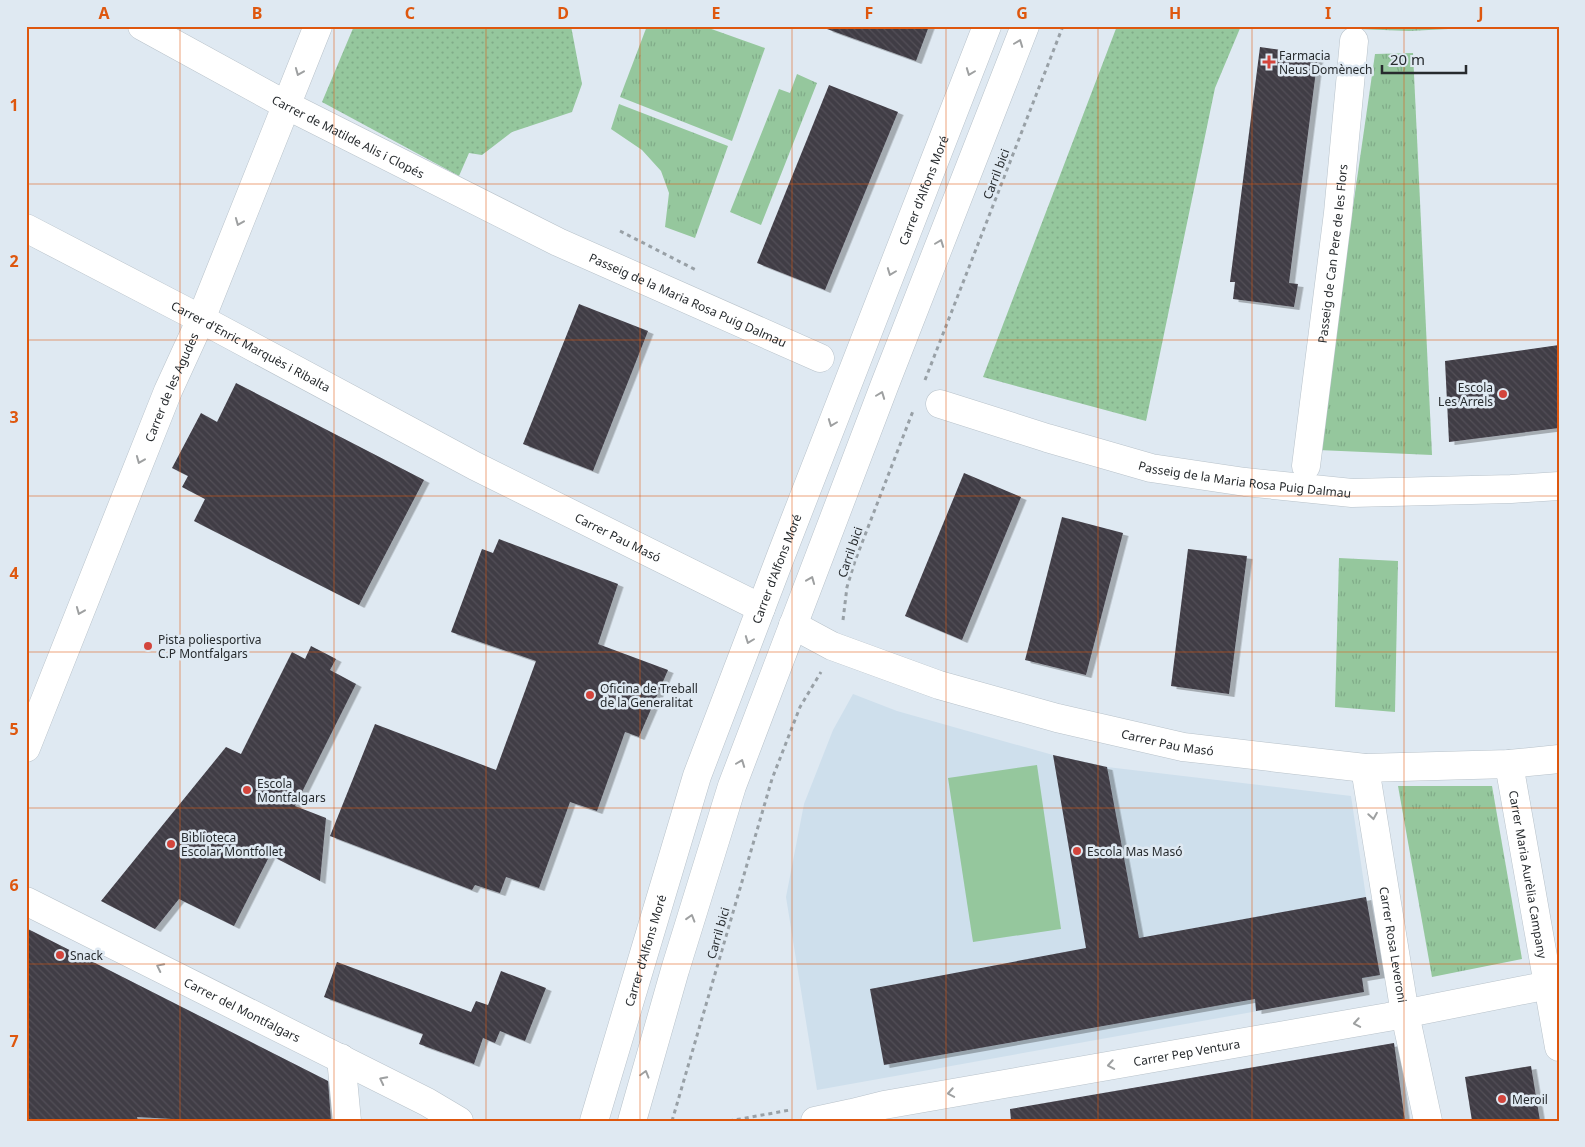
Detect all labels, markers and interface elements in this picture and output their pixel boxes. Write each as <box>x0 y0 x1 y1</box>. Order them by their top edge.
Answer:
text: A <box>98 2 110 24</box>
text: B <box>252 2 262 24</box>
text: C <box>405 2 415 24</box>
text: D <box>557 2 569 24</box>
text: E <box>712 2 721 24</box>
text: F <box>865 2 873 24</box>
text: G <box>1016 2 1028 24</box>
text: H <box>1169 2 1181 24</box>
text: I <box>1325 2 1331 24</box>
text: J <box>1476 2 1484 24</box>
one-way arrow <box>1012 39 1023 48</box>
scale bar <box>1382 42 1466 74</box>
place label: Farmacia Neus Domènech <box>1279 47 1373 78</box>
text: 20 m <box>1390 49 1425 69</box>
marker: Farmacia Neus Domènech <box>1263 56 1275 68</box>
one-way arrow <box>295 67 305 75</box>
one-way arrow <box>965 67 975 75</box>
street label: Carrer de Matilde Alis i Clopés <box>269 91 428 182</box>
text: 1 <box>9 94 19 116</box>
street label: Carrer d'Alfons Moré <box>894 133 952 247</box>
street label: Carril bici <box>979 146 1013 202</box>
street label: Passeig de Can Pere de les Flors <box>1313 163 1351 344</box>
one-way arrow <box>235 218 245 226</box>
one-way arrow <box>935 240 945 248</box>
street label: Passeig de la Maria Rosa Puig Dalmau <box>587 248 789 351</box>
text: 2 <box>9 250 19 272</box>
one-way arrow <box>887 267 898 276</box>
street label: Carrer d'Enric Marquès i Ribalta <box>168 297 333 395</box>
street label: Carrer de les Agudes <box>140 330 202 444</box>
place label: Escola Les Arrels <box>1438 379 1493 410</box>
marker: Escola Les Arrels <box>1497 388 1509 400</box>
one-way arrow <box>875 391 885 400</box>
text: 3 <box>9 406 19 428</box>
one-way arrow <box>828 418 838 427</box>
one-way arrow <box>136 455 146 464</box>
street label: Passeig de la Maria Rosa Puig Dalmau <box>1136 456 1352 501</box>
street label: Carrer Pau Masó <box>572 509 664 566</box>
street label: Carrer d'Alfons Moré <box>747 511 805 626</box>
street label: Carril bici <box>833 524 867 580</box>
text: 4 <box>9 562 19 584</box>
one-way arrow <box>806 576 816 584</box>
one-way arrow <box>76 606 87 615</box>
place label: Pista poliesportiva C.P Montfalgars <box>158 631 262 662</box>
one-way arrow <box>745 635 755 644</box>
marker: Pista poliesportiva C.P Montfalgars <box>142 640 154 652</box>
place label: Oficina de Treball de la Generalitat <box>600 680 698 711</box>
marker: Oficina de Treball de la Generalitat <box>584 689 596 701</box>
text: 5 <box>9 718 19 740</box>
street label: Carrer Pau Masó <box>1120 725 1215 759</box>
one-way arrow <box>735 760 745 768</box>
place label: Escola Montfalgars <box>257 775 326 806</box>
marker: Escola Montfalgars <box>241 784 253 796</box>
street label: Carrer Maria Aurèlia Campany <box>1505 789 1552 961</box>
one-way arrow <box>1368 812 1378 820</box>
place label: Biblioteca Escolar Montfollet <box>181 829 284 860</box>
marker: Biblioteca Escolar Montfollet <box>165 838 177 850</box>
place label: Escola Mas Masó <box>1087 843 1183 860</box>
marker: Escola Mas Masó <box>1071 845 1083 857</box>
text: 6 <box>9 874 19 896</box>
street label: Carrer Rosa Leveroni <box>1376 885 1412 1004</box>
street label: Carrer d'Alfons Moré <box>620 892 670 1009</box>
street label: Carril bici <box>703 905 733 961</box>
one-way arrow <box>685 914 695 923</box>
place label: Snack <box>70 947 103 964</box>
marker: Snack <box>54 949 66 961</box>
one-way arrow <box>156 963 165 974</box>
street label: Carrer del Montfalgars <box>181 973 304 1046</box>
one-way arrow <box>1353 1017 1362 1027</box>
text: 7 <box>9 1030 19 1052</box>
street label: Carrer Pep Ventura <box>1132 1035 1241 1070</box>
one-way arrow <box>1107 1060 1115 1070</box>
one-way arrow <box>640 1070 650 1078</box>
one-way arrow <box>380 1076 389 1086</box>
one-way arrow <box>946 1088 955 1098</box>
place label: Meroil <box>1512 1091 1548 1108</box>
marker: Meroil <box>1496 1093 1508 1105</box>

